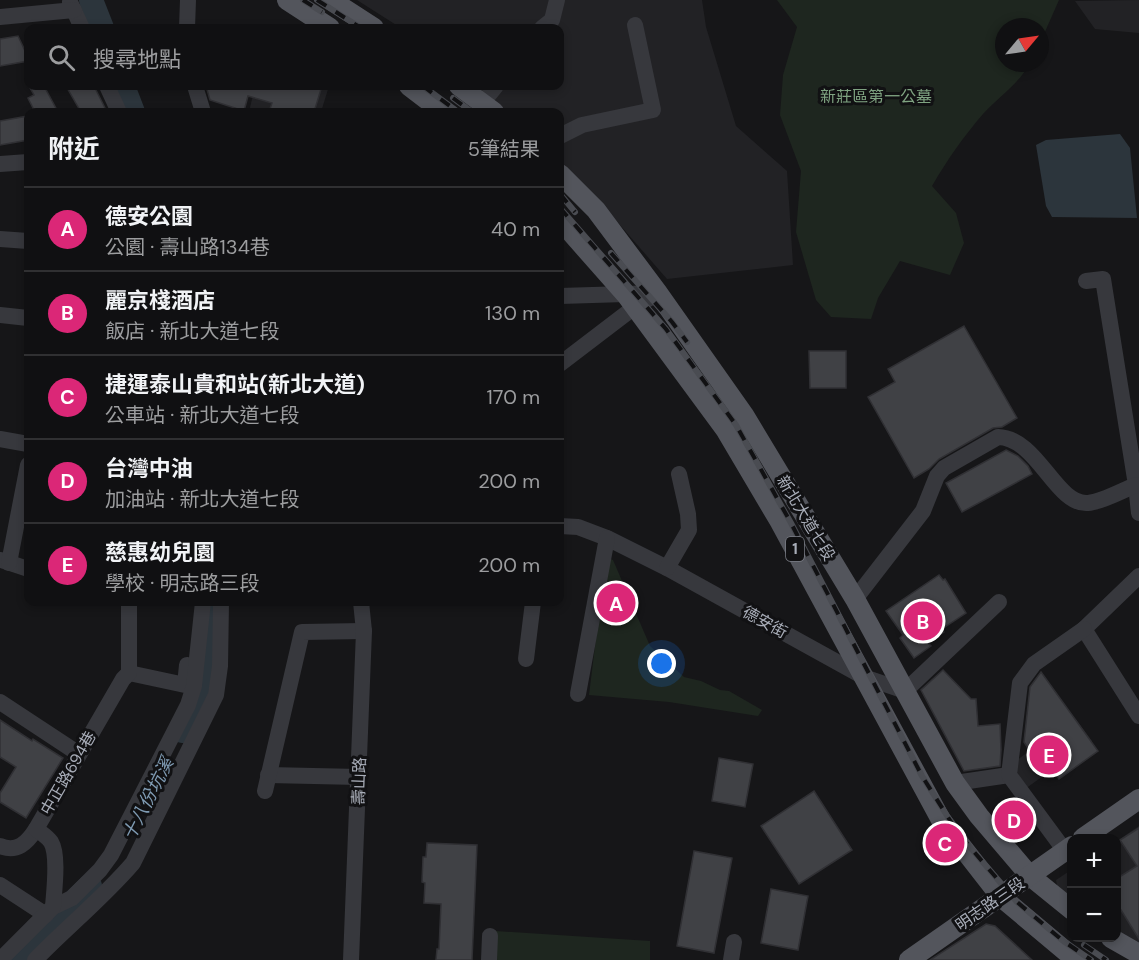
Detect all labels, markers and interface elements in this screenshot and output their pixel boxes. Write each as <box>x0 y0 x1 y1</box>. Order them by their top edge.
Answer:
north arrow <box>995 18 1049 72</box>
search box <box>24 24 564 90</box>
icon: search <box>45 41 78 74</box>
text: 搜尋地點 <box>93 45 181 74</box>
park label: 新莊區第一公墓 <box>820 86 932 107</box>
text: 附近 <box>48 132 100 166</box>
text: 5筆結果 <box>468 136 540 162</box>
text: 德安公園 <box>105 202 193 231</box>
text: A <box>60 216 75 242</box>
text: 40 m <box>491 216 540 242</box>
text: 公園 · 壽山路134巷 <box>105 234 270 260</box>
text: 麗京棧酒店 <box>105 286 215 315</box>
text: B <box>61 300 74 326</box>
text: 130 m <box>485 300 540 326</box>
text: 飯店 · 新北大道七段 <box>105 318 280 344</box>
text: 捷運泰山貴和站(新北大道) <box>105 370 365 399</box>
text: C <box>60 384 75 410</box>
text: 170 m <box>487 384 540 410</box>
text: 公車站 · 新北大道七段 <box>105 402 300 428</box>
text: 台灣中油 <box>105 454 193 483</box>
text: D <box>60 468 75 494</box>
text: 200 m <box>478 468 540 494</box>
street label: 新北大道七段 <box>772 471 840 565</box>
text: 加油站 · 新北大道七段 <box>105 486 300 512</box>
road number: 1 <box>786 537 804 561</box>
text: 慈惠幼兒園 <box>105 538 215 567</box>
text: E <box>62 552 73 578</box>
text: 200 m <box>478 552 540 578</box>
text: 學校 · 明志路三段 <box>105 570 260 596</box>
pin: A <box>596 580 636 626</box>
pin: B <box>904 598 942 644</box>
street label: 德安街 <box>739 601 791 643</box>
your location <box>647 649 676 678</box>
street label: 中正路694巷 <box>36 727 100 819</box>
pin: E <box>1030 732 1068 777</box>
water label: 十八份坑溪 <box>117 751 180 845</box>
street label: 壽山路 <box>348 757 370 805</box>
pin: D <box>994 798 1034 842</box>
pin: C <box>926 820 964 866</box>
map controls <box>1067 834 1121 942</box>
button: + <box>1067 834 1121 888</box>
street label: 明志路三段 <box>951 872 1029 936</box>
button: − <box>1067 888 1121 942</box>

